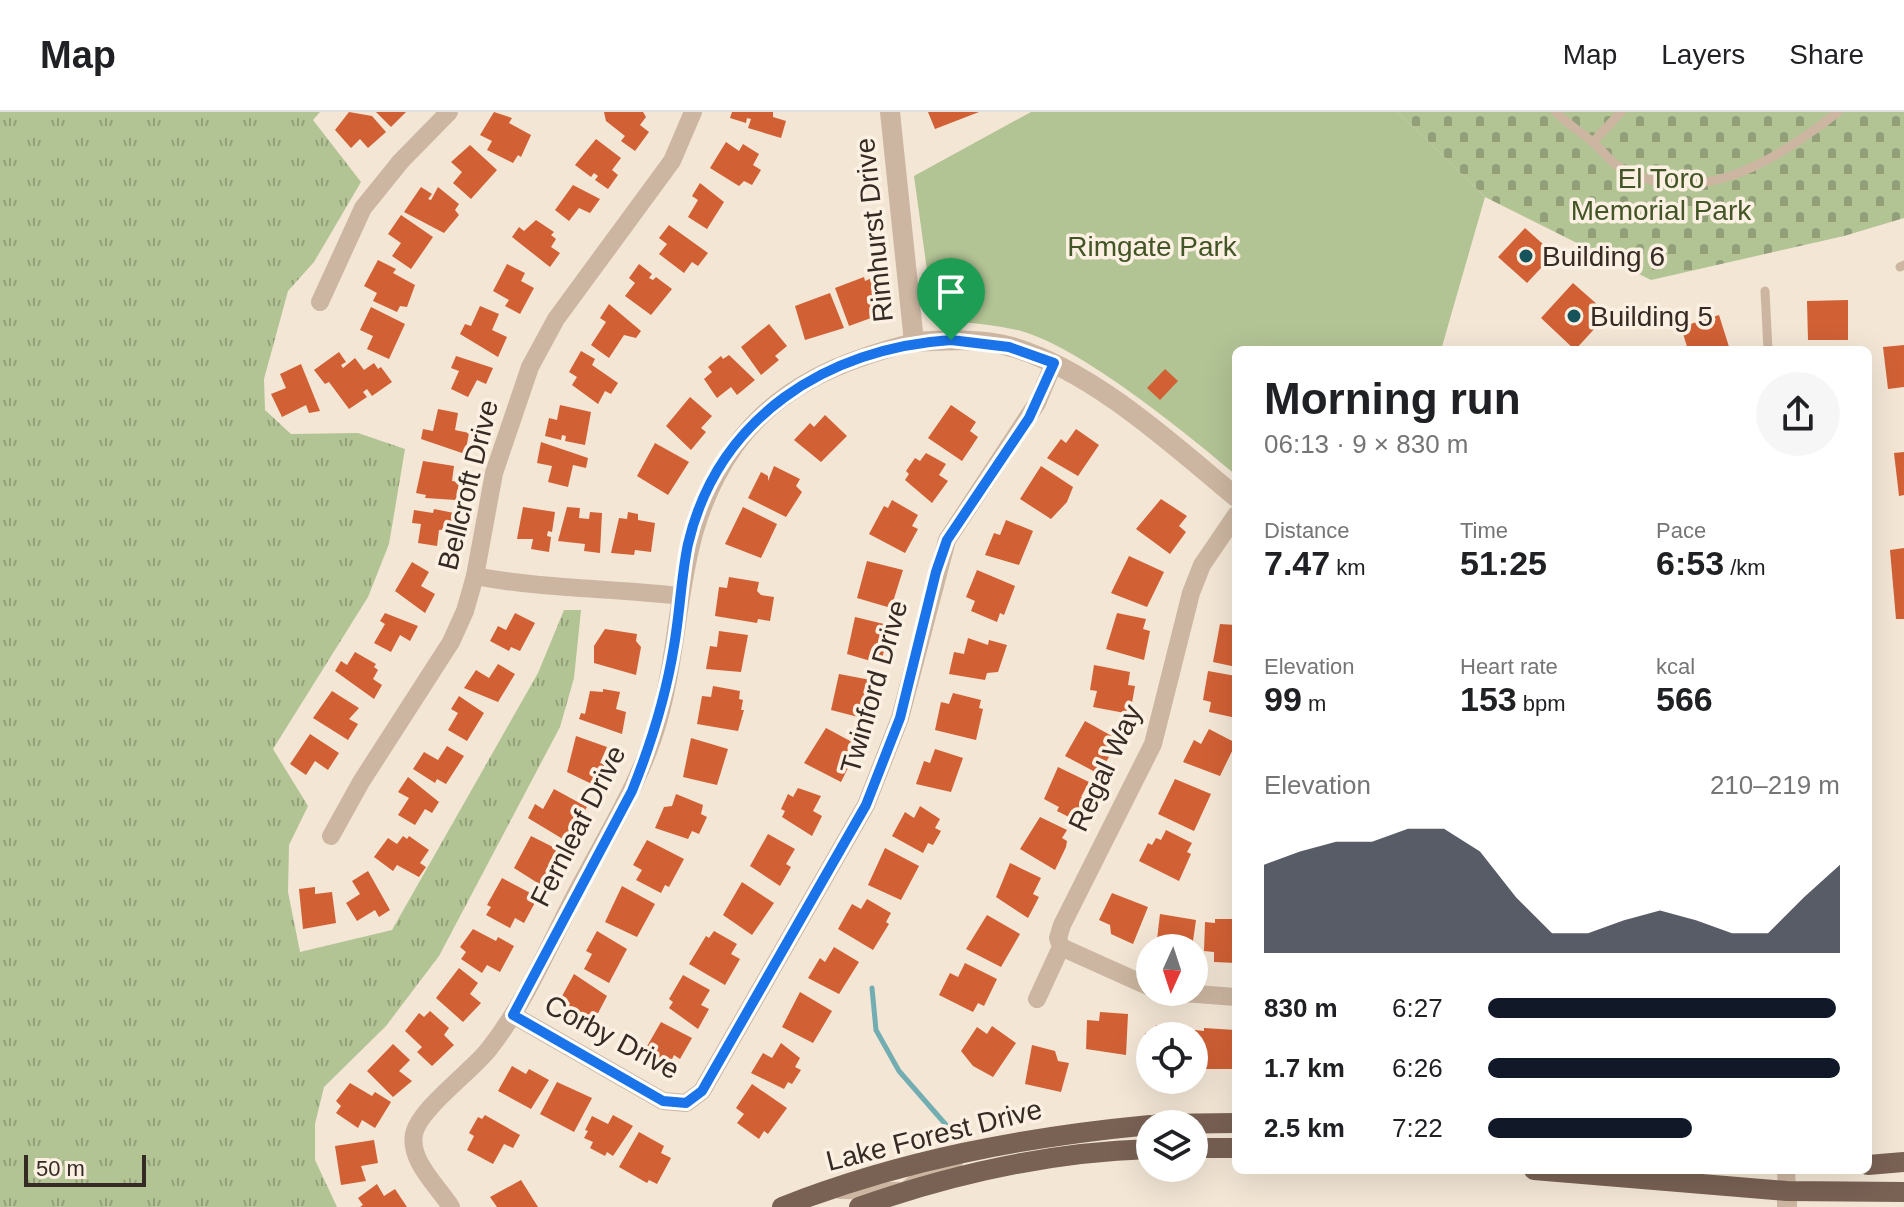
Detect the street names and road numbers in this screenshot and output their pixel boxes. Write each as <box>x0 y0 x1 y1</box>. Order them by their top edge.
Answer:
street label: Rimhurst Drive <box>849 136 899 324</box>
street label: Bellcroft Drive <box>432 397 504 573</box>
street label: Twinford Drive <box>834 597 914 777</box>
street label: Regal Way <box>1062 700 1148 836</box>
street label: Fernleaf Drive <box>524 741 632 911</box>
street label: Corby Drive <box>539 989 685 1085</box>
street label: Lake Forest Drive <box>823 1093 1045 1177</box>

